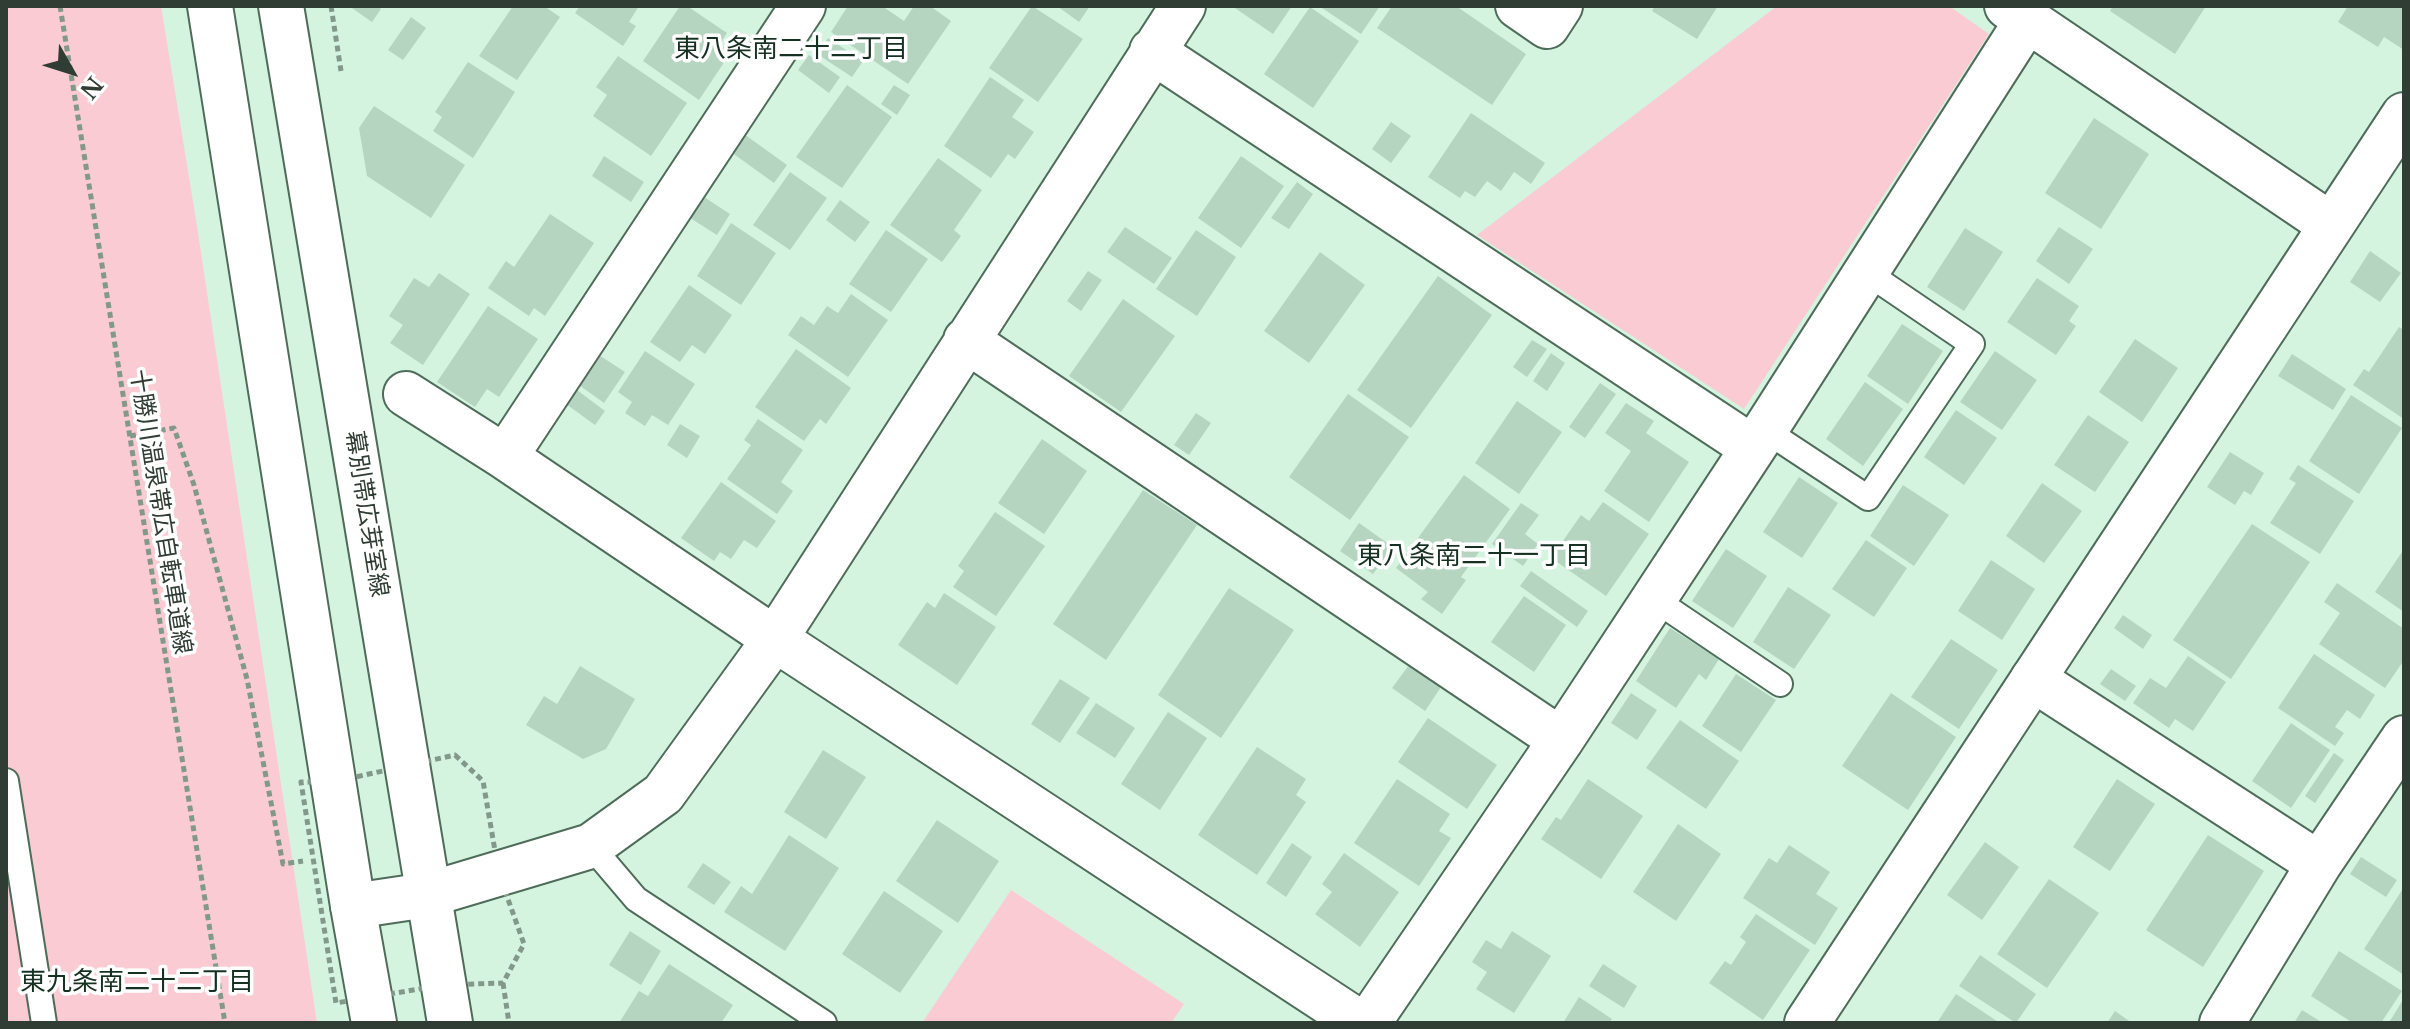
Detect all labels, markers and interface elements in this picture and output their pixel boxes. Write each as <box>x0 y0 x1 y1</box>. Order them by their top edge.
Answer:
north arrow <box>32 32 112 112</box>
district label: 東八条南二十二丁目 <box>674 34 908 66</box>
text: N <box>74 71 108 104</box>
street label: 十勝川温泉帯広自転車道線 <box>123 368 197 656</box>
street label: 幕別帯広芽室線 <box>339 429 393 599</box>
district label: 東八条南二十一丁目 <box>1357 541 1591 573</box>
district label: 東九条南二十二丁目 <box>20 967 254 999</box>

